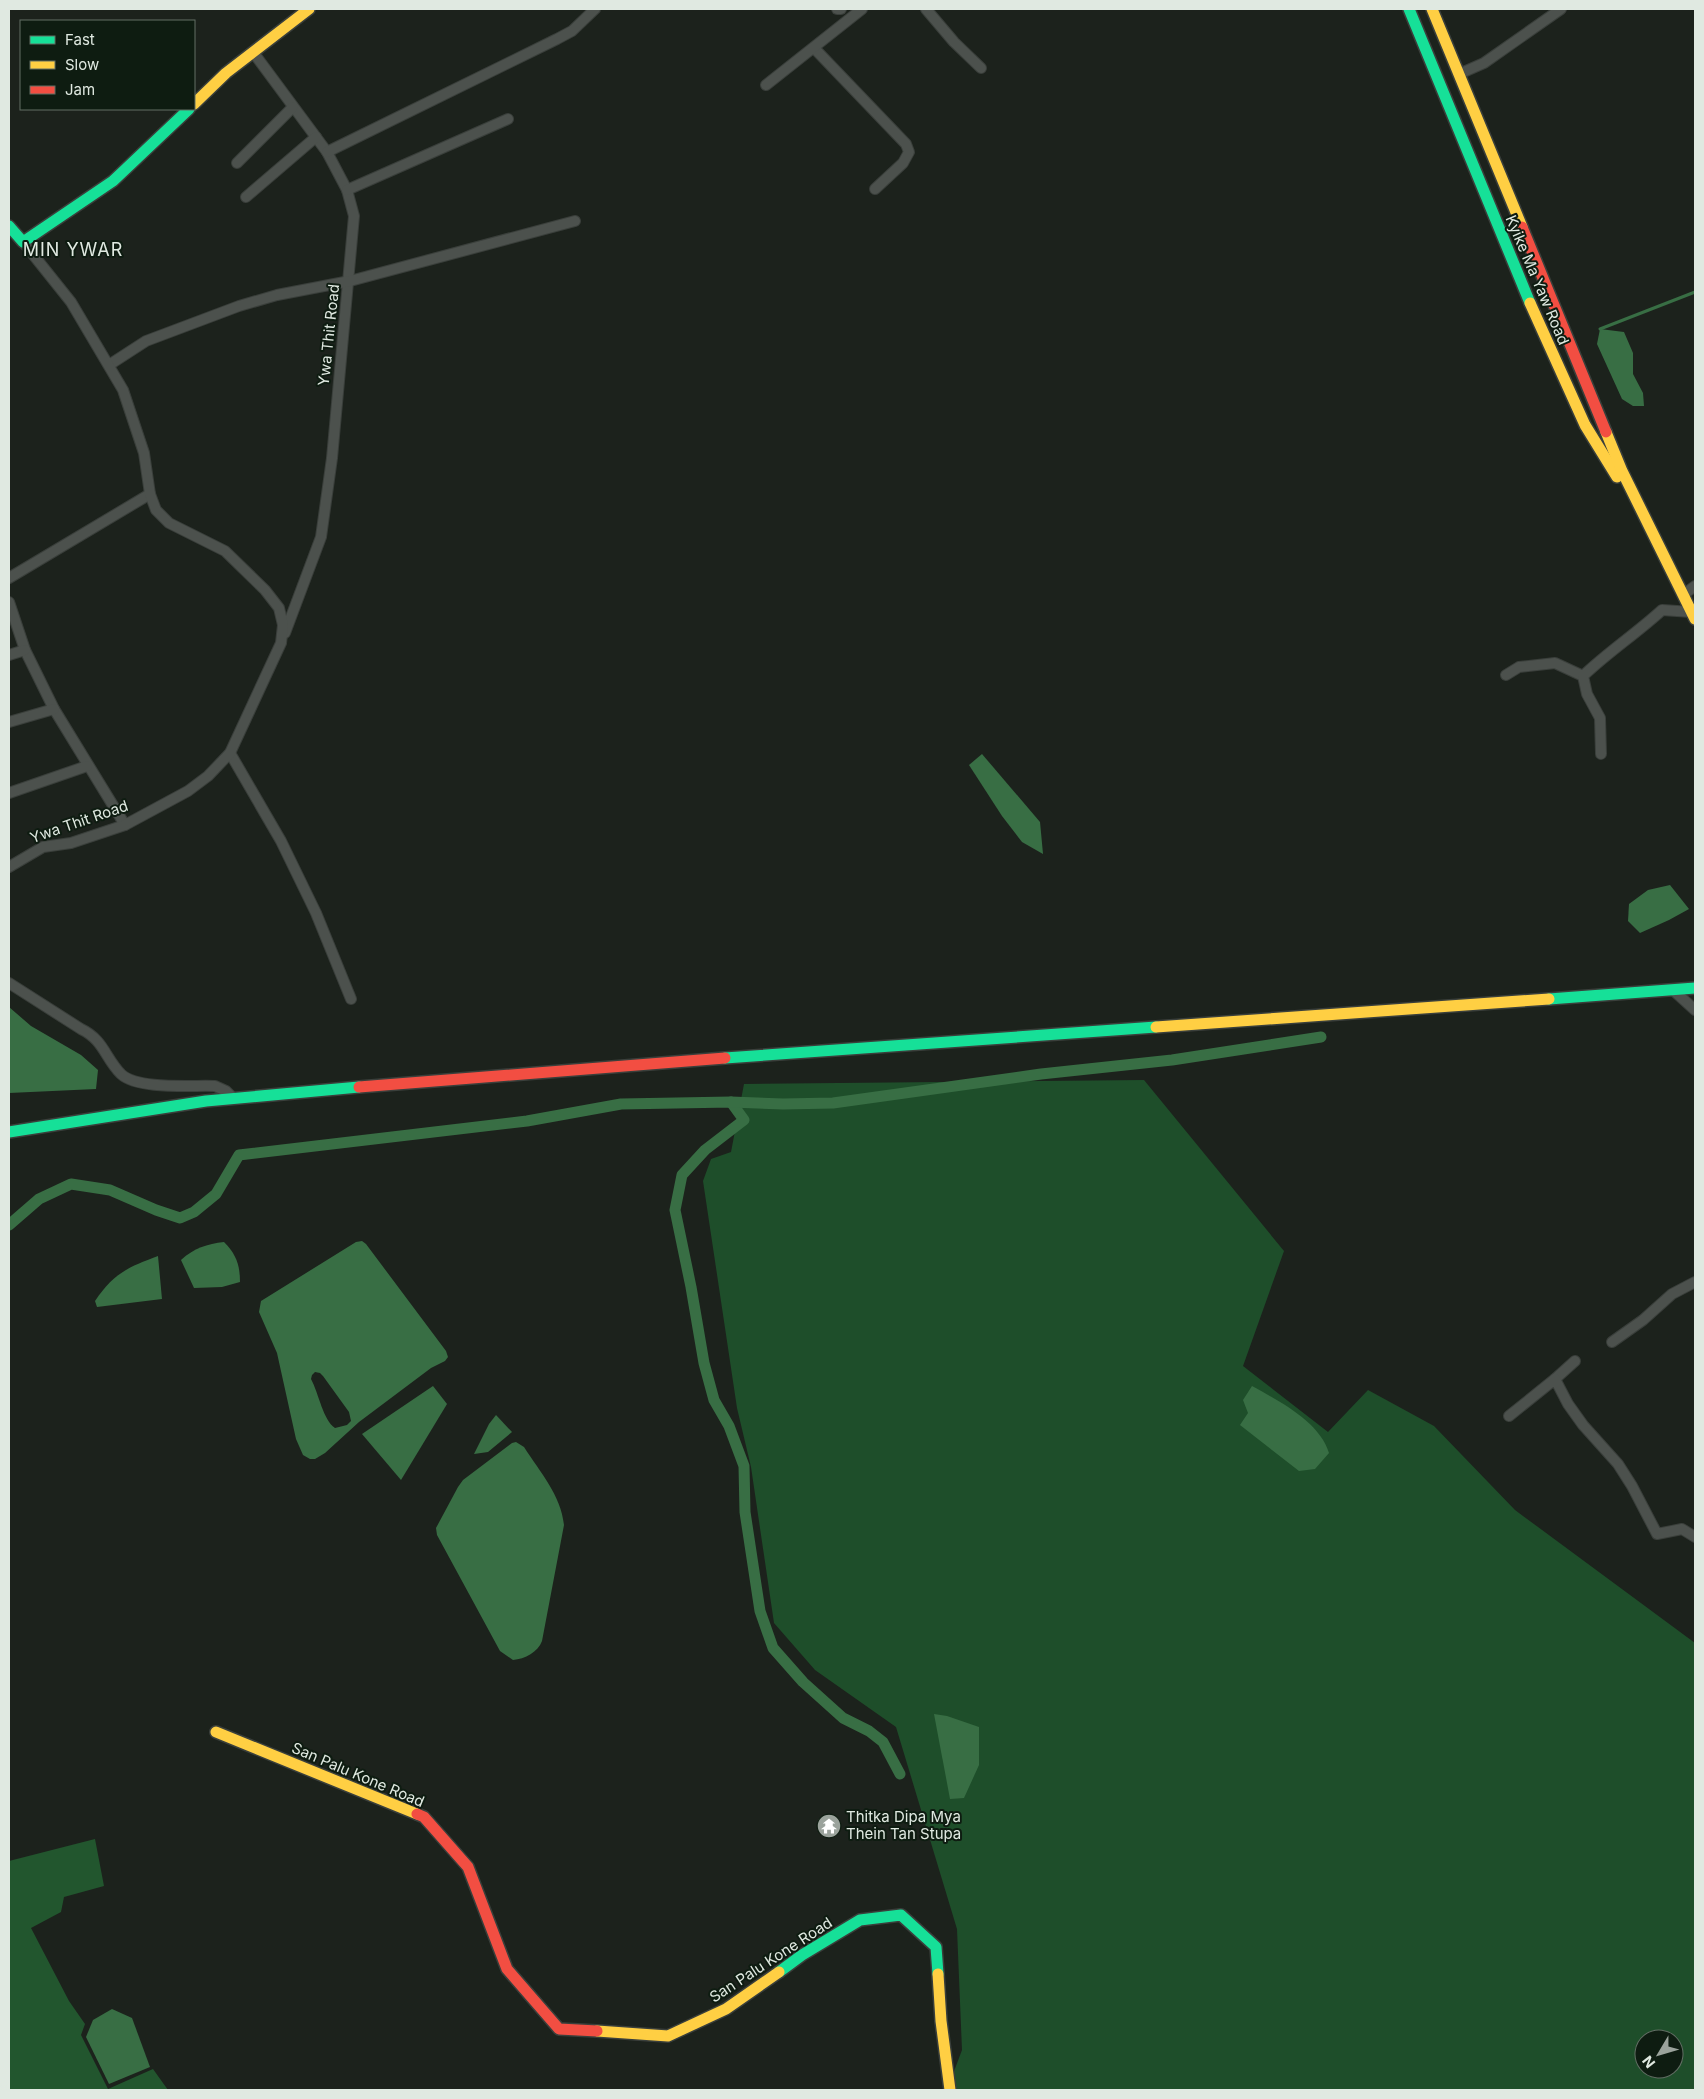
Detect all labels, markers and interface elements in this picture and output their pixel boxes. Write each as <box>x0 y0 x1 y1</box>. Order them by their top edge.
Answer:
legend <box>20 20 195 110</box>
text: Fast <box>65 30 95 49</box>
text: Slow <box>65 55 99 74</box>
text: Jam <box>65 80 95 99</box>
street label: Kyike Ma Yaw Road <box>1502 212 1573 347</box>
district label: MIN YWAR <box>23 239 123 260</box>
street label: Ywa Thit Road <box>314 283 343 387</box>
street label: Ywa Thit Road <box>27 796 130 847</box>
street label: San Palu Kone Road <box>289 1738 427 1811</box>
place label: Thitka Dipa Mya Thein Tan Stupa <box>846 1807 961 1843</box>
temple icon: Thitka Dipa Mya Thein Tan Stupa <box>816 1813 842 1839</box>
street label: San Palu Kone Road <box>706 1913 836 2006</box>
north arrow <box>1634 2029 1684 2079</box>
text: N <box>1638 2053 1658 2072</box>

